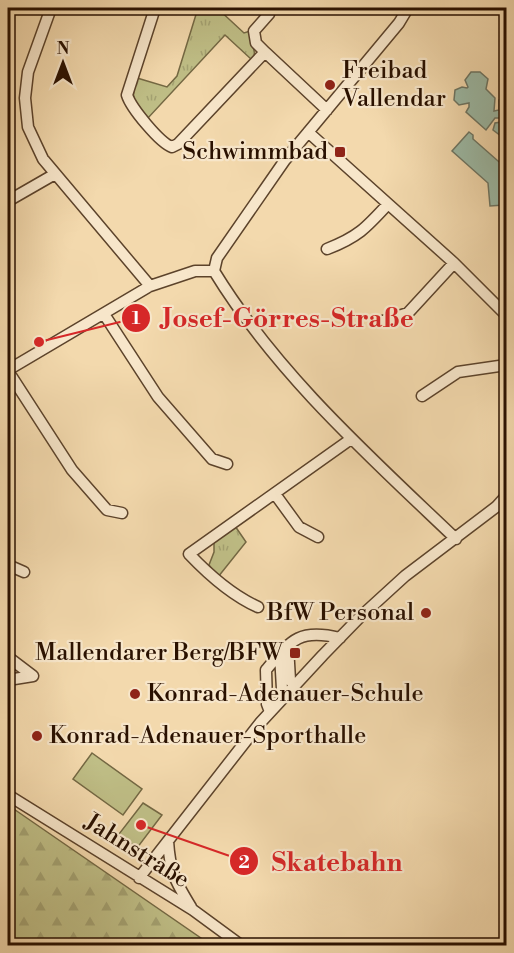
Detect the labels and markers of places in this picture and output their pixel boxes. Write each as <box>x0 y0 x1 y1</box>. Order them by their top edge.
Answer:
place label: Freibad Vallendar <box>341 56 446 114</box>
marker: Freibad Vallendar <box>323 78 337 92</box>
place label: Schwimmbad <box>182 137 328 167</box>
marker: Schwimmbad <box>333 145 347 159</box>
callout: Josef-Görres-Straße <box>121 296 426 340</box>
place label: BfW Personal <box>266 598 414 628</box>
marker: BfW Personal <box>419 606 433 620</box>
place label: Mallendarer Berg/BFW <box>35 638 284 668</box>
marker: Mallendarer Berg/BFW <box>288 646 302 660</box>
place label: Konrad-Adenauer-Schule <box>147 679 424 709</box>
marker: Konrad-Adenauer-Schule <box>128 687 142 701</box>
place label: Konrad-Adenauer-Sporthalle <box>49 721 366 751</box>
marker: Konrad-Adenauer-Sporthalle <box>30 729 44 743</box>
callout: Skatebahn <box>229 839 414 883</box>

